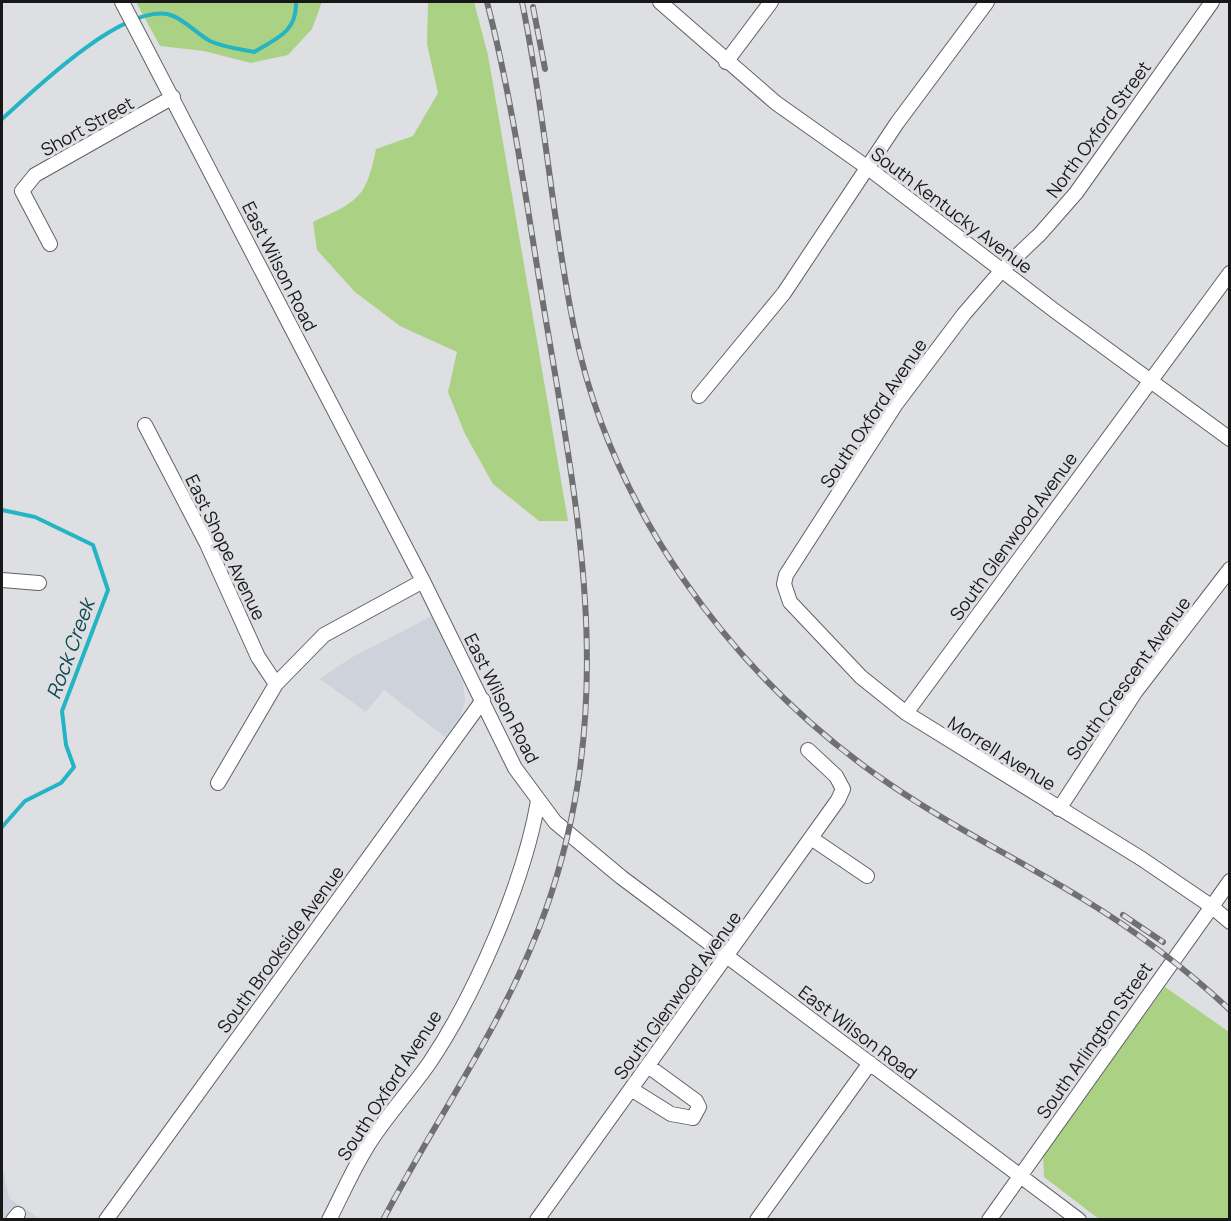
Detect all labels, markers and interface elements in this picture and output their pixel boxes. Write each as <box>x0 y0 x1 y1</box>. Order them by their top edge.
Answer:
street label: North Oxford Street <box>1040 56 1156 202</box>
street label: Short Street <box>36 91 138 161</box>
street label: South Kentucky Avenue <box>866 141 1038 279</box>
street label: East Wilson Road <box>237 197 323 335</box>
street label: South Oxford Avenue <box>814 334 932 492</box>
street label: South Glenwood Avenue <box>944 447 1082 625</box>
street label: East Shope Avenue <box>180 470 272 624</box>
street label: South Crescent Avenue <box>1061 592 1195 764</box>
water label: Rock Creek <box>40 593 102 703</box>
street label: East Wilson Road <box>459 629 545 767</box>
street label: Morrell Avenue <box>944 710 1060 796</box>
street label: South Brookside Avenue <box>211 860 349 1038</box>
street label: South Glenwood Avenue <box>608 906 746 1084</box>
street label: South Arlington Street <box>1031 957 1157 1123</box>
street label: East Wilson Road <box>794 980 922 1084</box>
street label: South Oxford Avenue <box>331 1005 447 1165</box>

